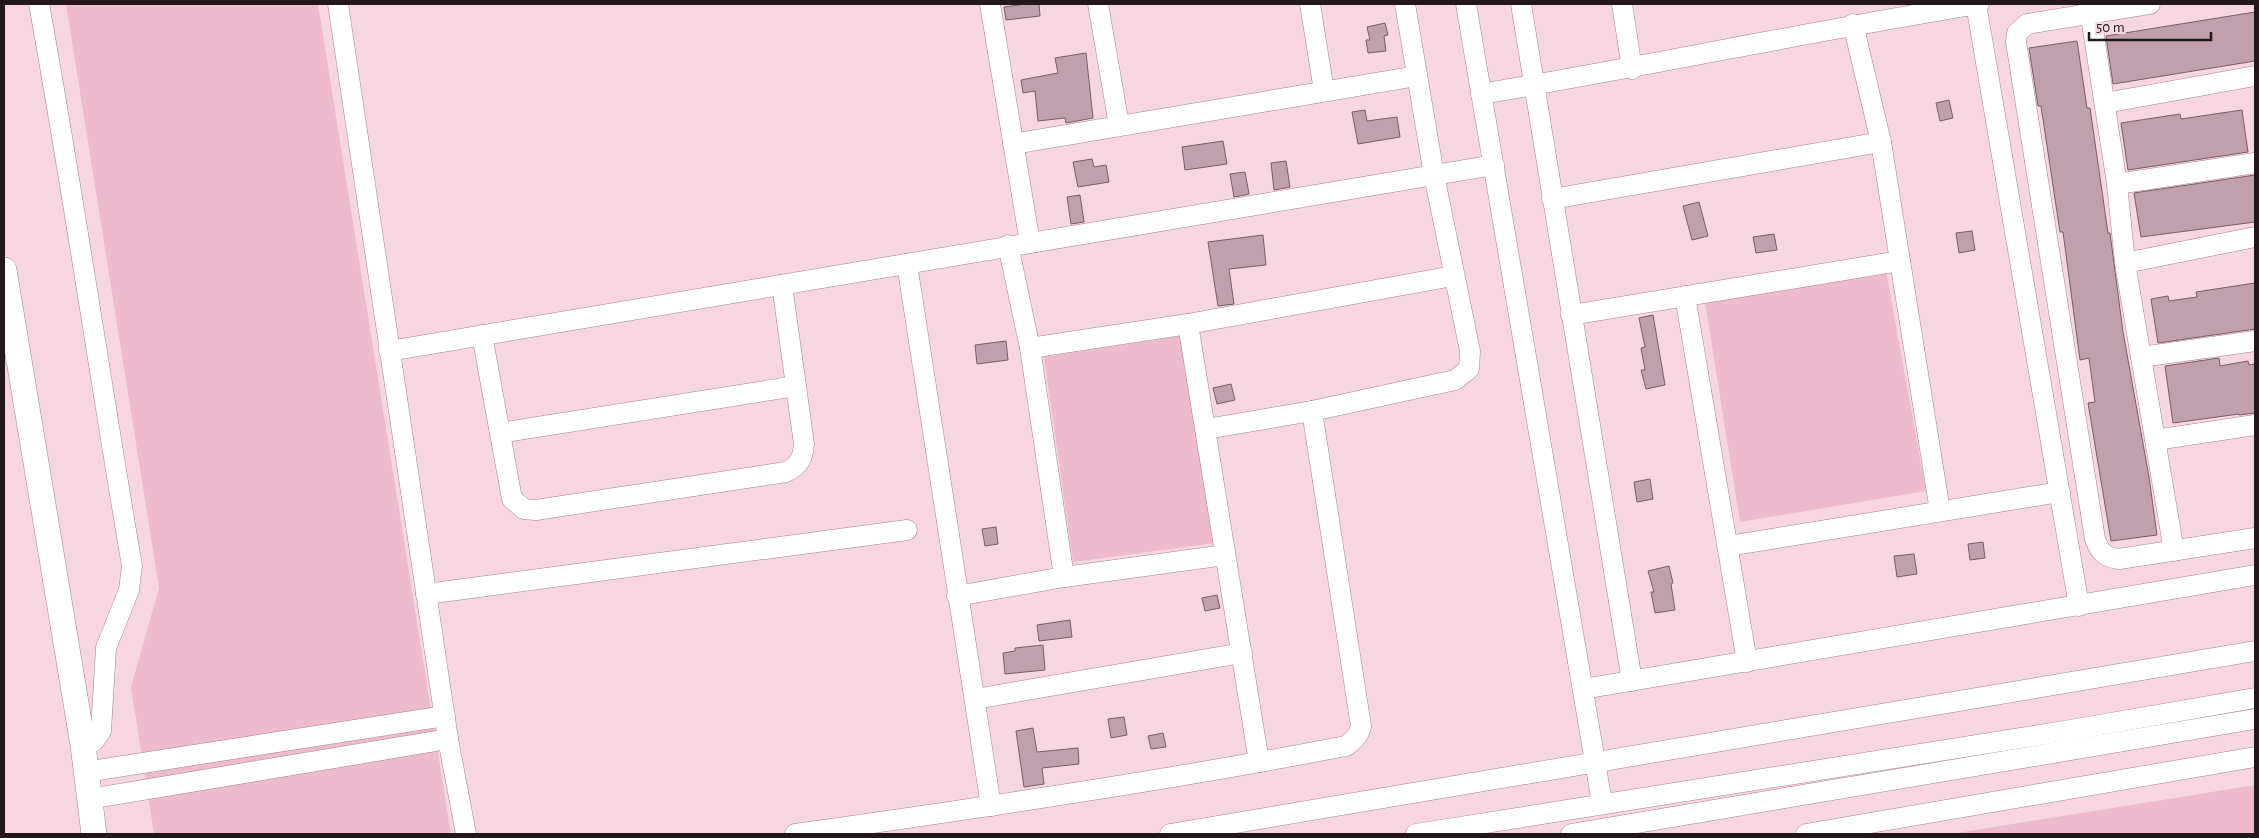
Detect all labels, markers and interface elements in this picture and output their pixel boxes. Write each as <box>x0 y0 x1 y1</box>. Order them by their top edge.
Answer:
scale bar <box>2089 10 2212 42</box>
text: 50 m <box>2096 20 2125 35</box>

